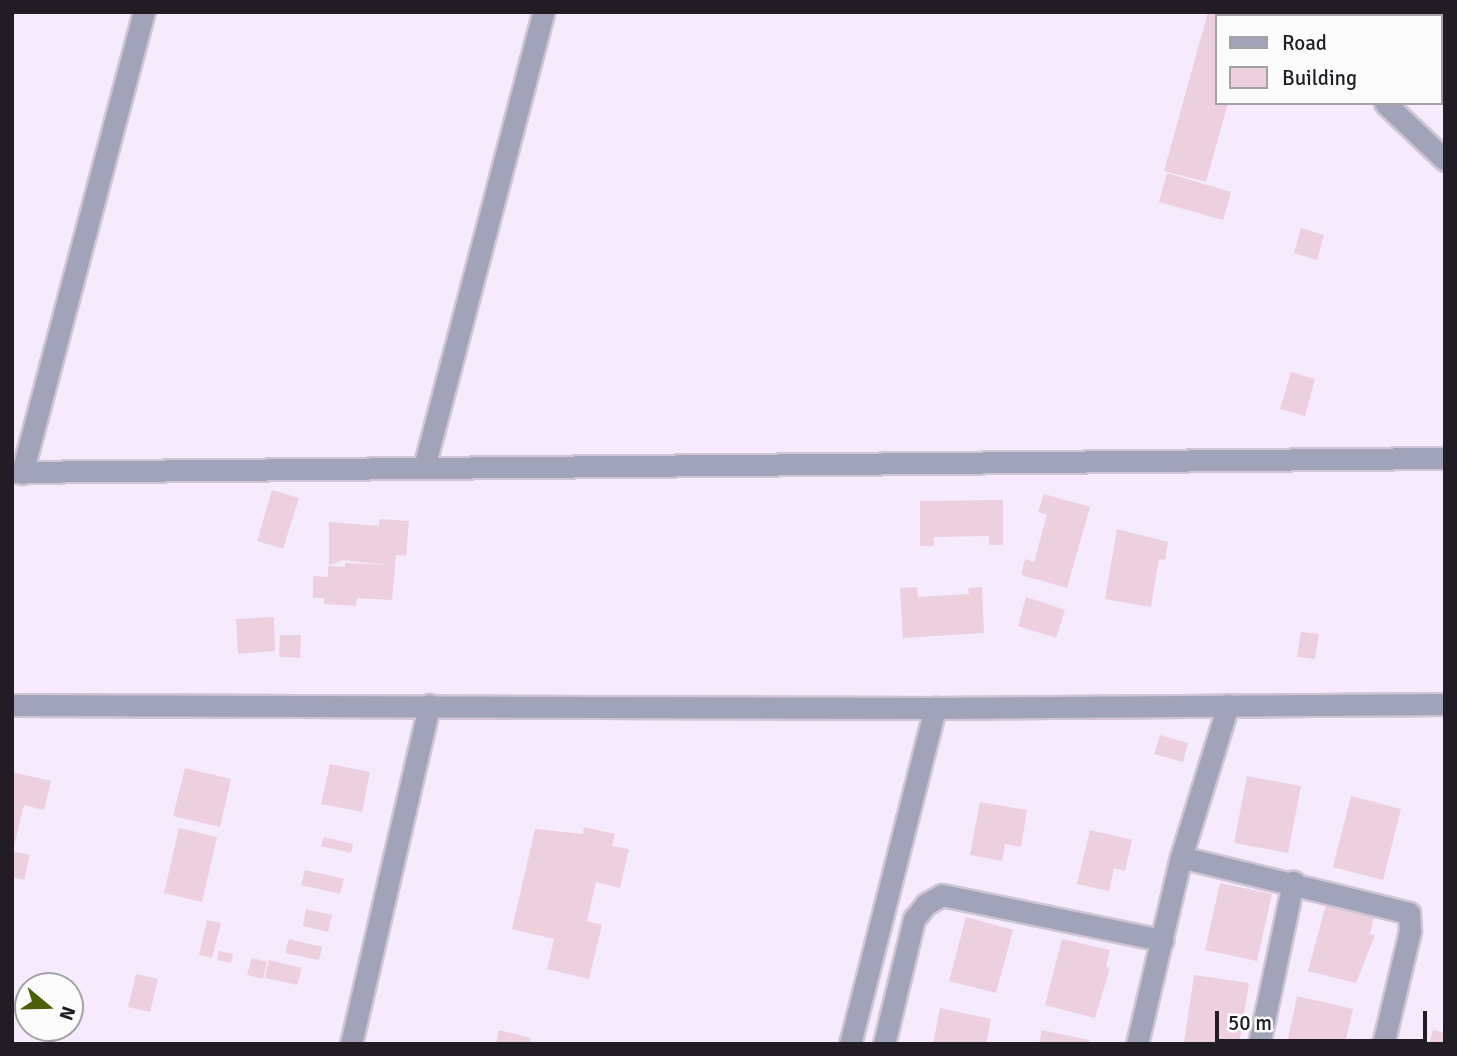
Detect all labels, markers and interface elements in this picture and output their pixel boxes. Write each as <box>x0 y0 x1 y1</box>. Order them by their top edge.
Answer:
legend <box>1216 14 1443 105</box>
text: Road <box>1282 30 1327 56</box>
text: Building <box>1282 65 1357 91</box>
north arrow <box>14 972 84 1042</box>
scale bar <box>1219 996 1431 1040</box>
text: N <box>53 1003 80 1023</box>
text: 50 m <box>1228 1010 1272 1036</box>

